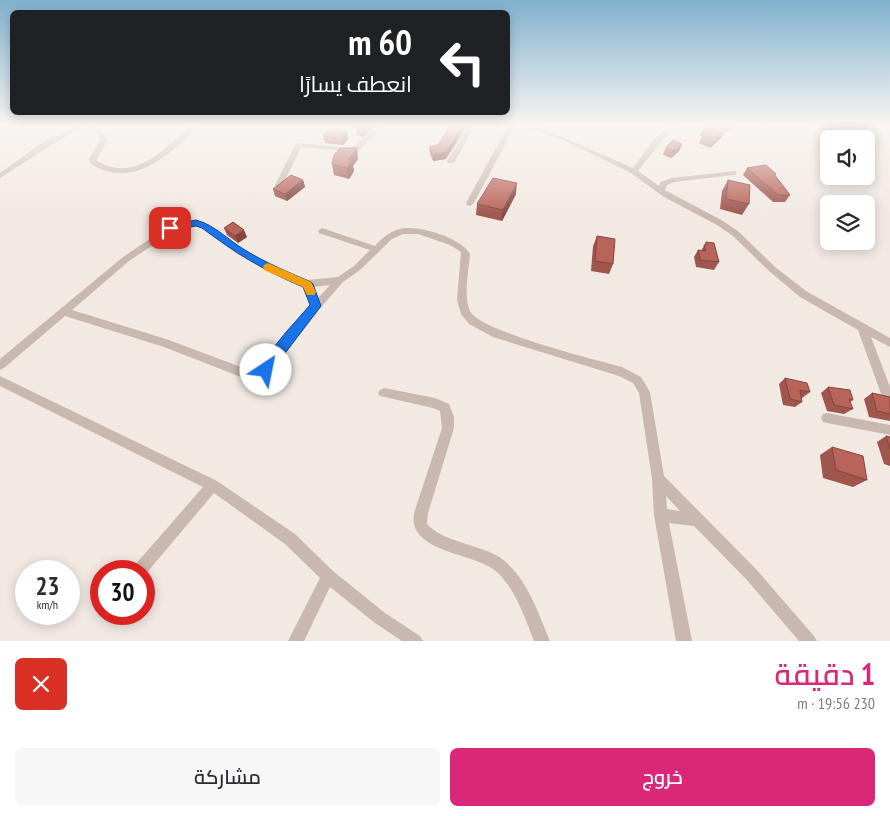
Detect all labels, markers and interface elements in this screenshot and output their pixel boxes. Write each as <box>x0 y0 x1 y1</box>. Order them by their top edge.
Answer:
text: 60 m <box>348 19 412 65</box>
icon: left <box>430 30 495 95</box>
text: انعطف يسارًا <box>299 70 412 98</box>
map controls <box>820 130 875 250</box>
button: sound <box>820 130 875 185</box>
button: layers <box>820 195 875 250</box>
pin <box>149 207 191 249</box>
icon: arrive <box>156 214 184 242</box>
position arrow <box>239 343 291 395</box>
speed limit sign: 30 <box>90 560 155 625</box>
text: 23 <box>36 570 59 602</box>
text: km/h <box>37 597 58 612</box>
text: 1 دقيقة <box>775 654 875 693</box>
button: close <box>15 658 67 710</box>
text: 230 m · 19:56 <box>797 693 875 713</box>
button: مشاركة <box>15 748 440 806</box>
button: خروج <box>450 748 875 806</box>

